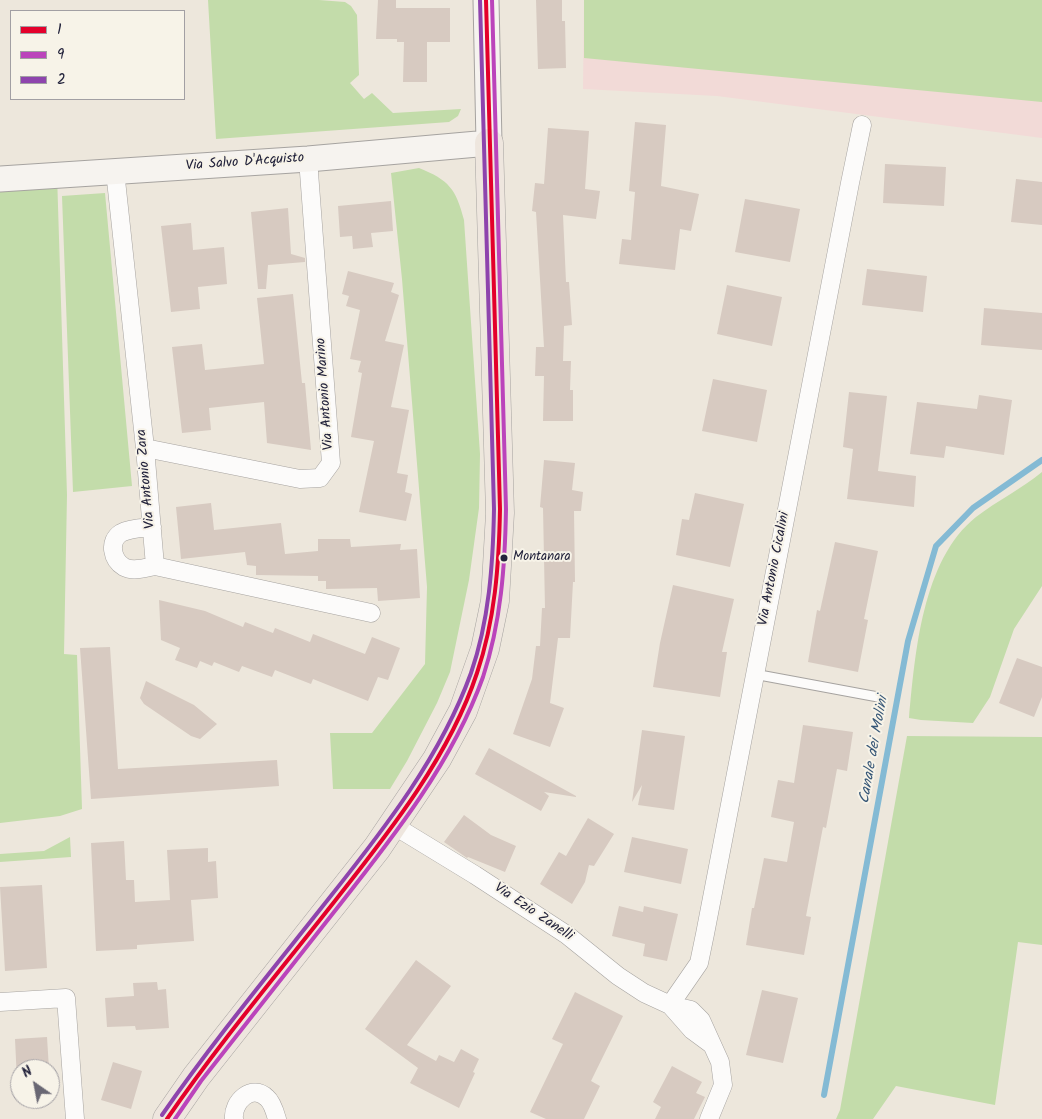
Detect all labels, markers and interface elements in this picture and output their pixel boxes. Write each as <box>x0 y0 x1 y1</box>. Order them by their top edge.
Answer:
legend <box>10 10 185 100</box>
text: 1 <box>57 18 62 42</box>
text: 9 <box>57 43 64 67</box>
text: 2 <box>57 68 66 92</box>
street label: Via Salvo D'Acquisto <box>185 150 305 176</box>
street label: Via Antonio Marino <box>314 337 338 451</box>
street label: Via Antonio Zara <box>134 429 160 529</box>
street label: Via Antonio Cicalini <box>756 511 794 627</box>
place label: Montanara <box>513 550 571 566</box>
marker: Montanara <box>499 553 509 563</box>
water label: Canale dei Molini <box>857 695 893 805</box>
street label: Via Ezio Zanelli <box>490 880 576 946</box>
north arrow <box>10 1059 60 1109</box>
text: N <box>18 1061 37 1084</box>

